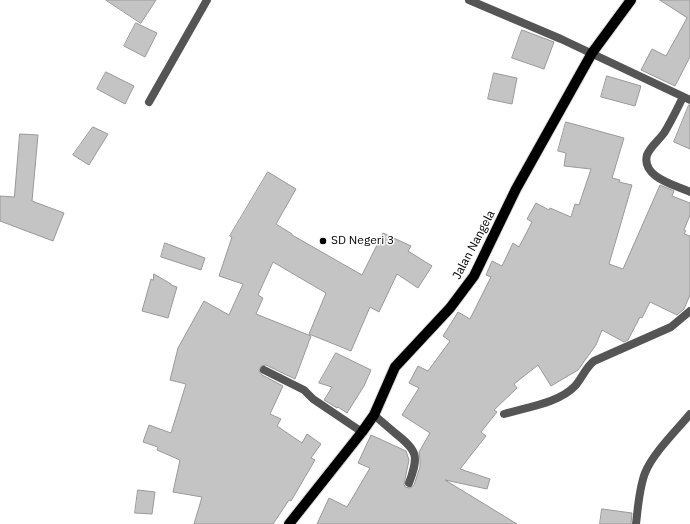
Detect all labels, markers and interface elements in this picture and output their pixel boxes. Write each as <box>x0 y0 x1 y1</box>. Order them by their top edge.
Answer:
street label: Jalan Nangela <box>450 208 498 282</box>
place label: SD Negeri 3 <box>331 234 394 248</box>
marker: SD Negeri 3 <box>318 236 328 246</box>

